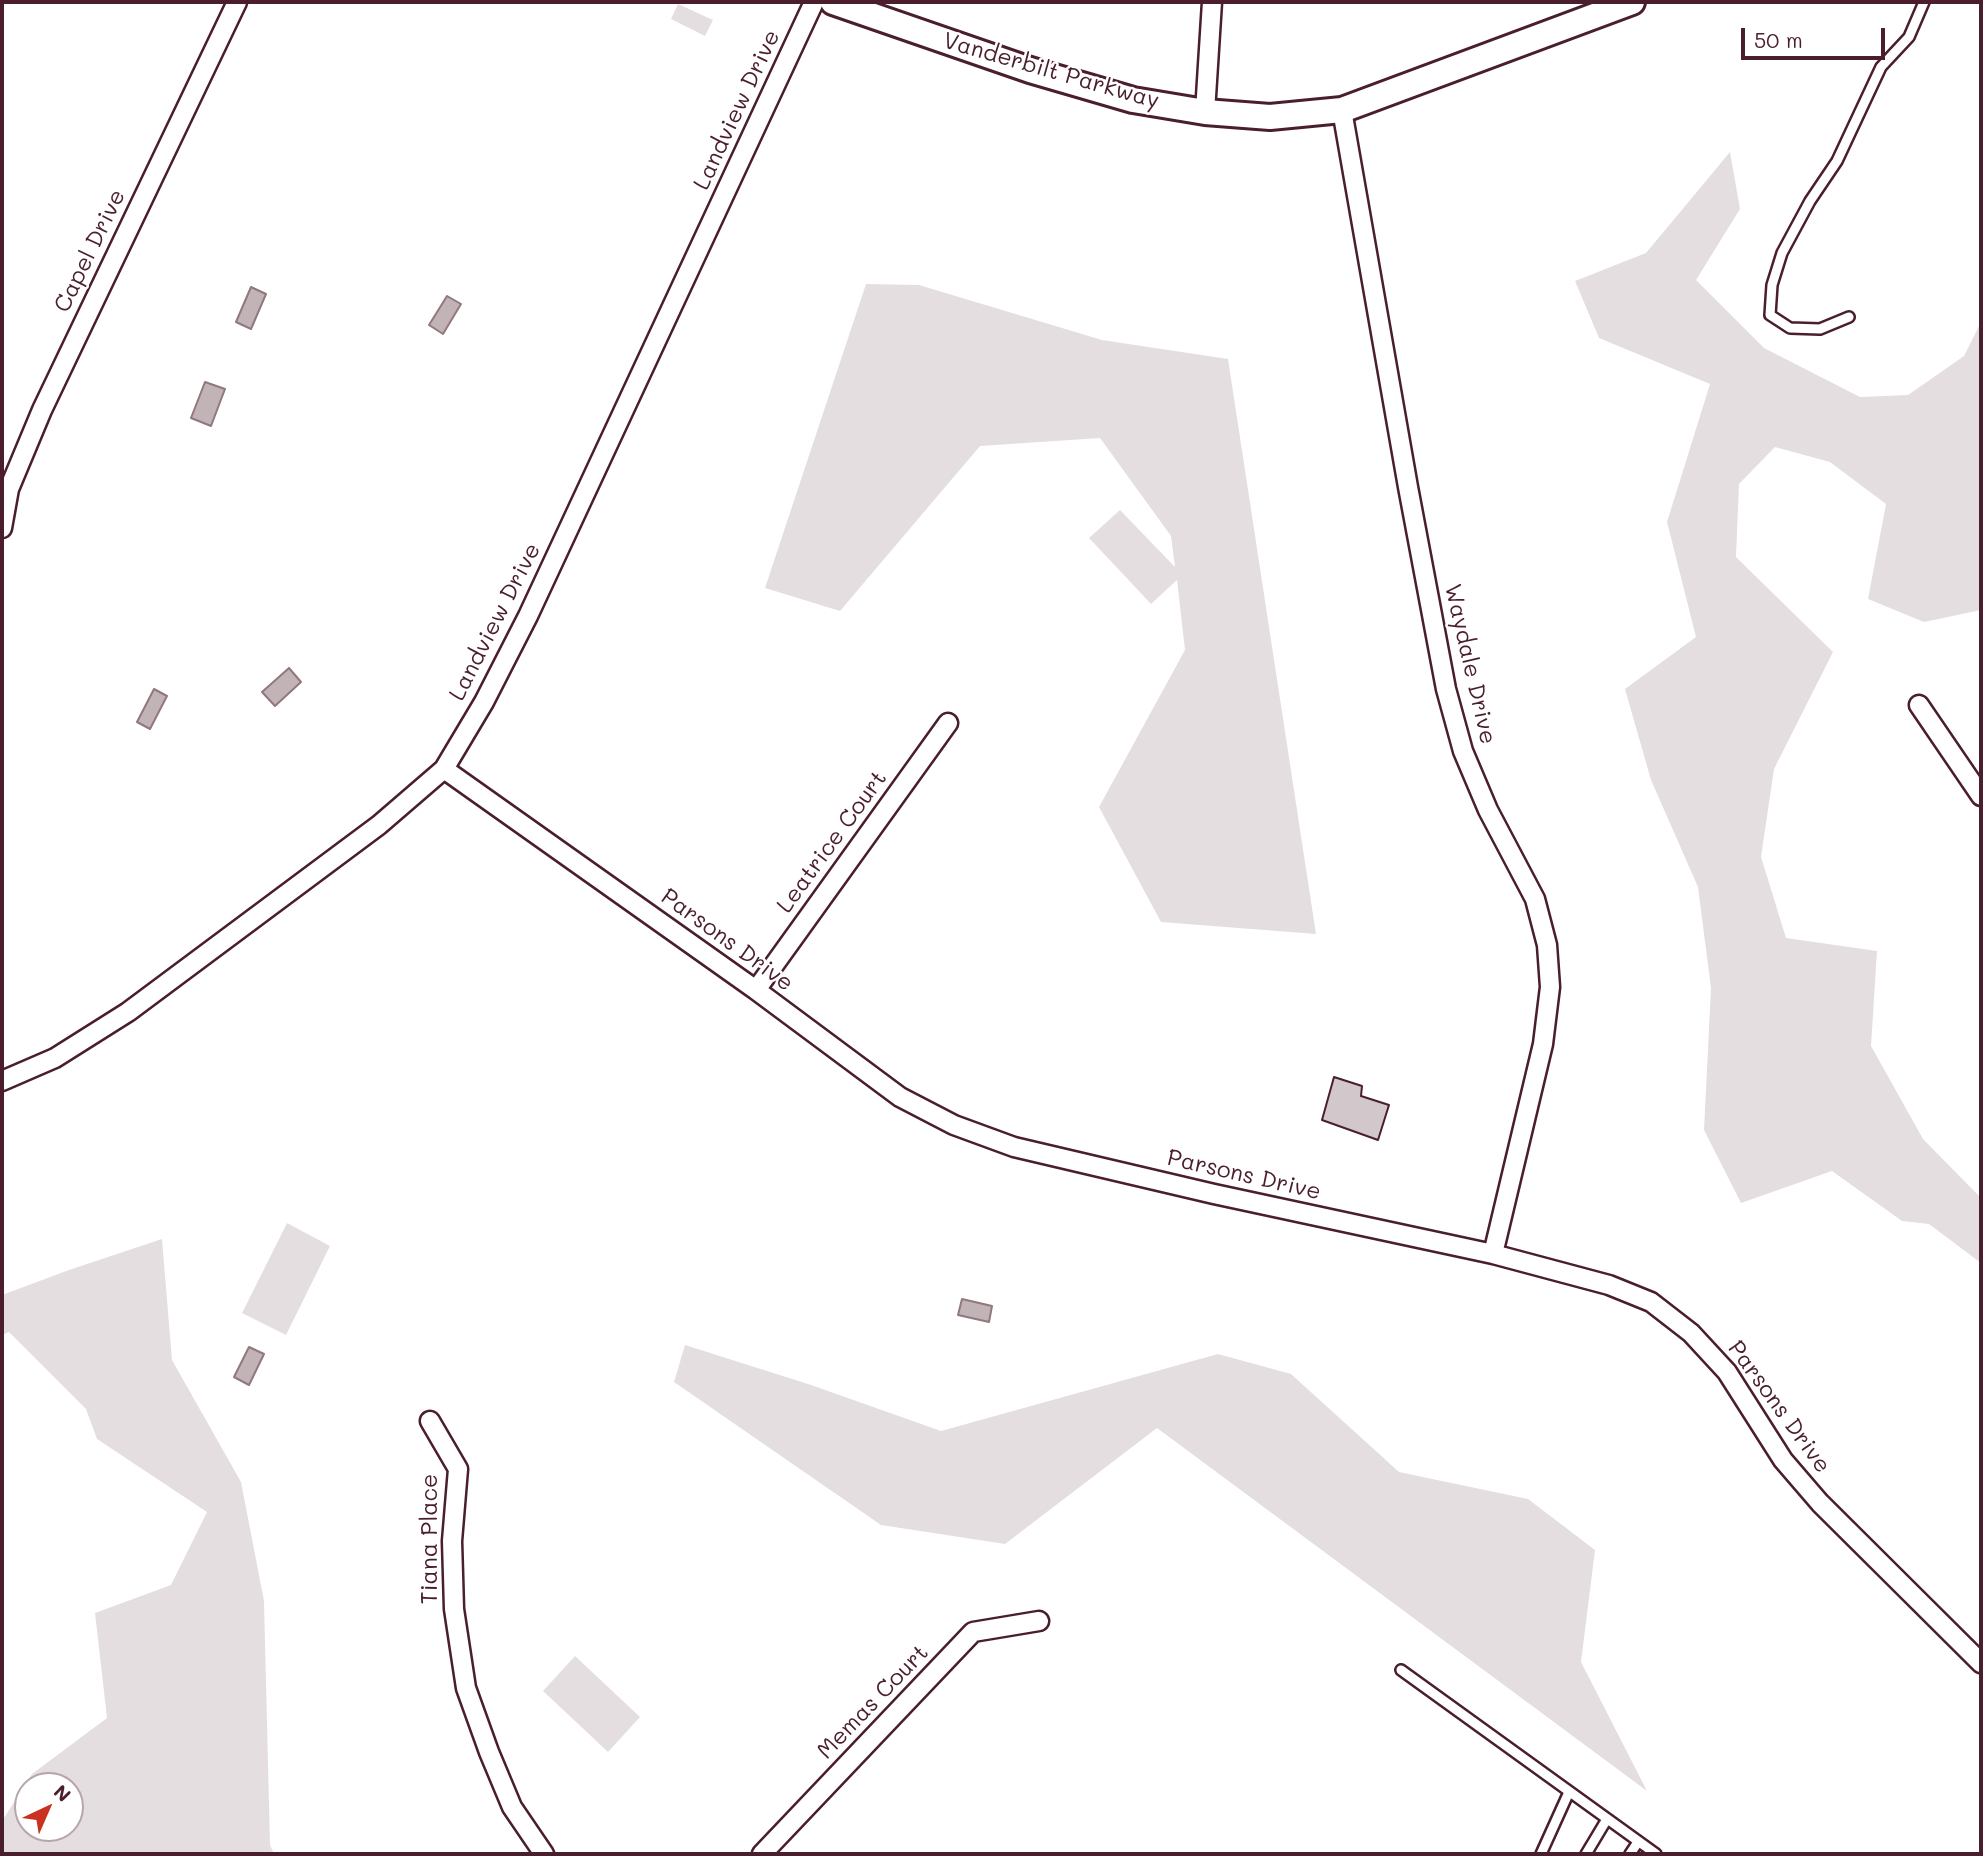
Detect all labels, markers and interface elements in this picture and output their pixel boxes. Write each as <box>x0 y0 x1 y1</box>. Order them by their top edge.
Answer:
scale bar <box>1745 14 1888 58</box>
street label: Landview Drive <box>688 26 786 194</box>
text: 50 m <box>1754 26 1803 53</box>
street label: Vanderbilt Parkway <box>940 27 1162 115</box>
street label: Capel Drive <box>48 185 132 317</box>
street label: Landview Drive <box>443 539 547 705</box>
street label: Waydale Drive <box>1438 581 1502 747</box>
street label: Leatrice Court <box>771 766 893 918</box>
street label: Parsons Drive <box>655 883 799 997</box>
street label: Parsons Drive <box>1164 1144 1324 1206</box>
street label: Parsons Drive <box>1722 1335 1836 1479</box>
street label: Tiana Place <box>416 1474 444 1604</box>
street label: Memas Court <box>812 1639 934 1765</box>
north arrow <box>14 1772 84 1842</box>
text: N <box>49 1779 76 1807</box>

